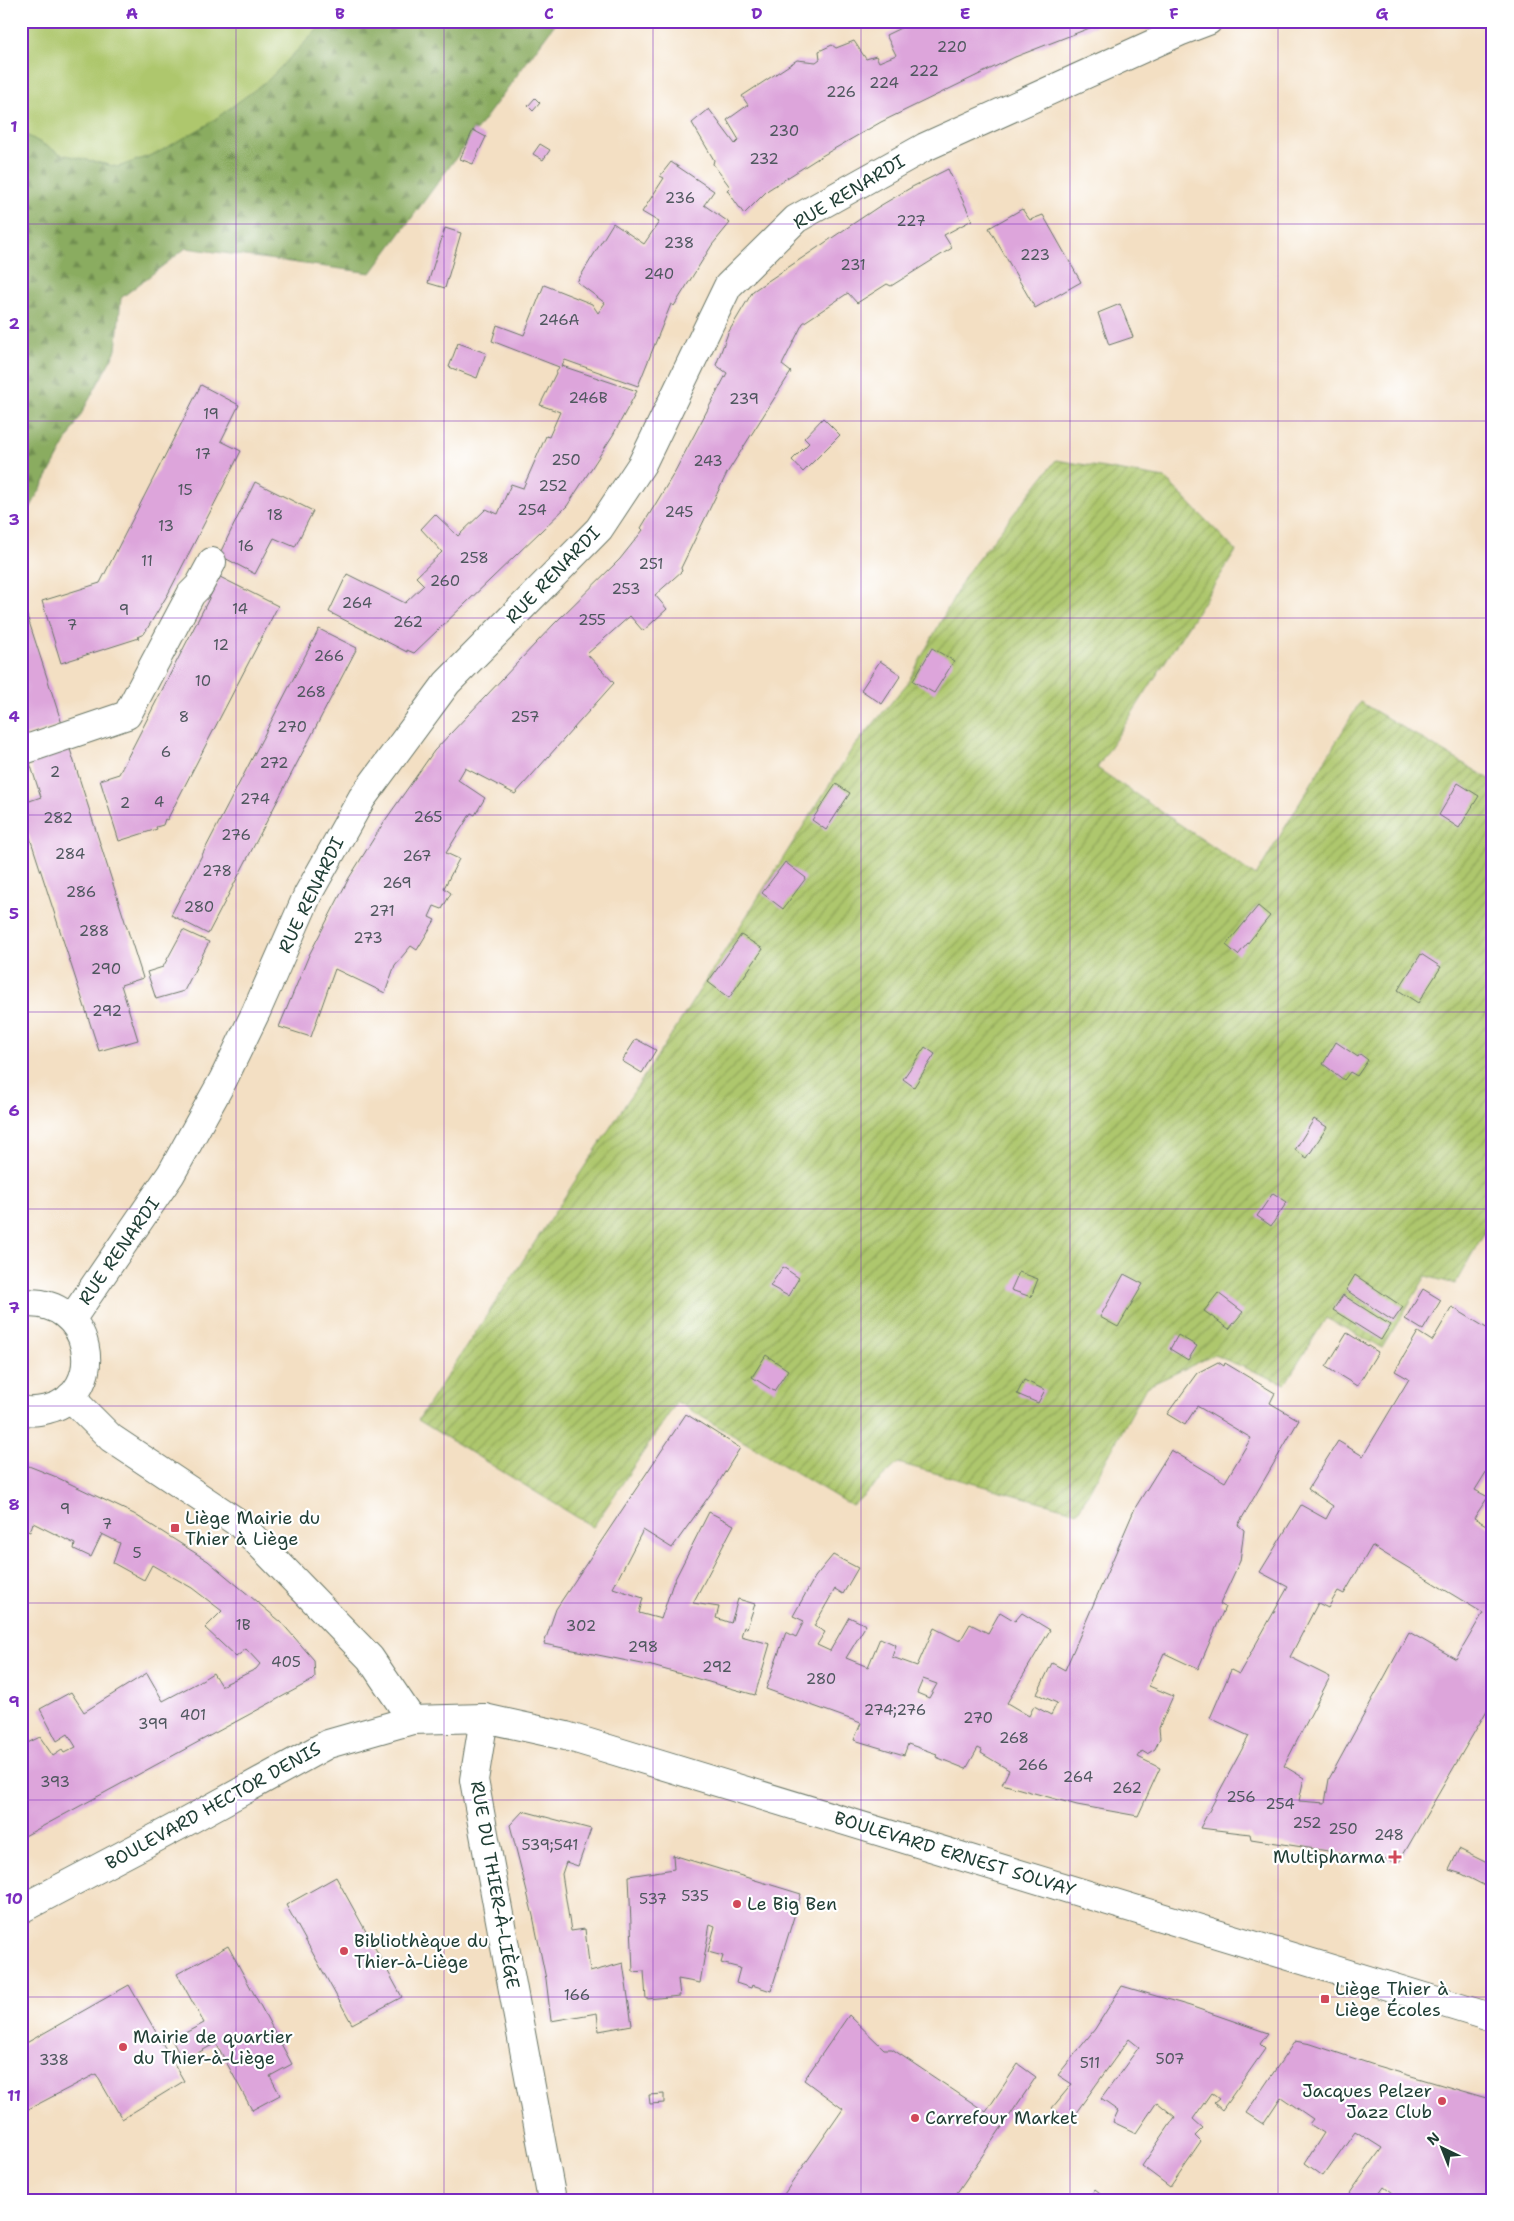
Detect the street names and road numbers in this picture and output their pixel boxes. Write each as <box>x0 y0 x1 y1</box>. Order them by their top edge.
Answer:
street label: RUE RENARDI <box>789 149 909 235</box>
street label: RUE RENARDI <box>500 521 606 629</box>
street label: RUE RENARDI <box>272 833 350 957</box>
street label: RUE RENARDI <box>73 1192 165 1310</box>
street label: BOULEVARD HECTOR DENIS <box>101 1737 325 1875</box>
street label: RUE DU THIER-À-LIÈGE <box>465 1779 525 1991</box>
street label: BOULEVARD ERNEST SOLVAY <box>831 1806 1079 1902</box>

